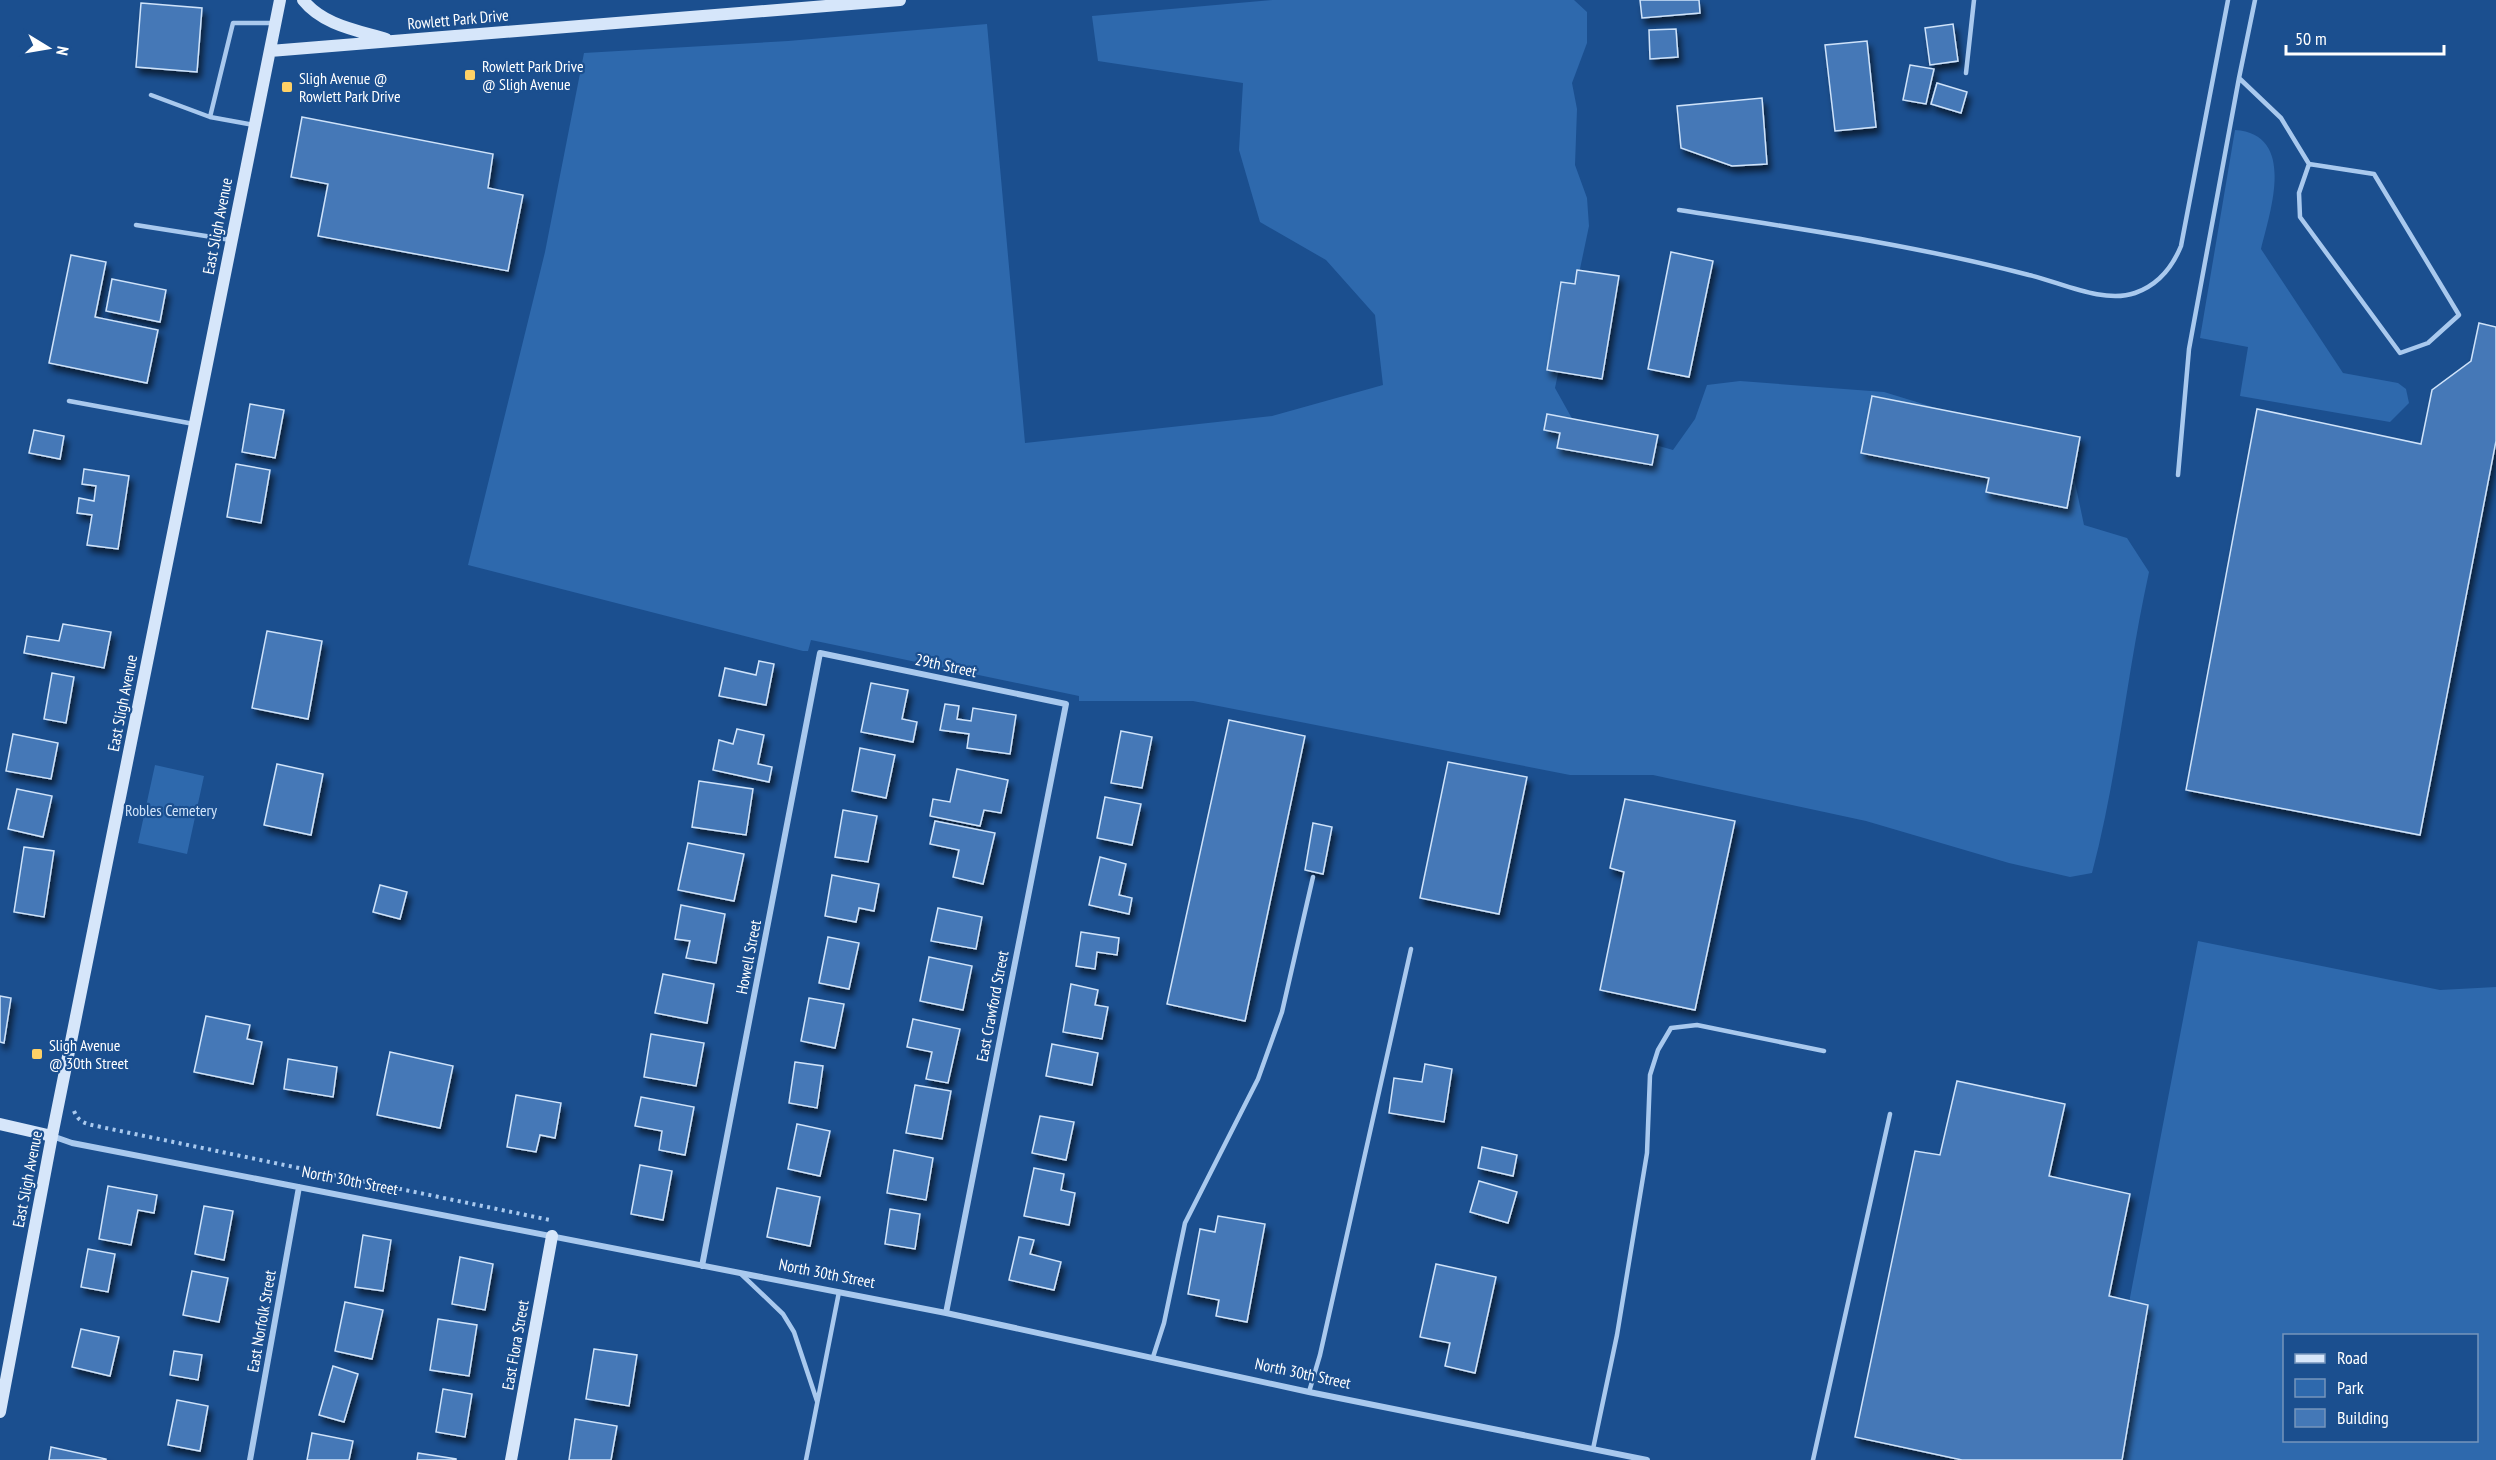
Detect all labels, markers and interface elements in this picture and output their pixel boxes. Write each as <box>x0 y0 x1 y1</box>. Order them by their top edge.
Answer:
street label: Rowlett Park Drive <box>406 5 510 33</box>
north arrow <box>18 18 78 78</box>
scale bar <box>2286 18 2444 56</box>
text: 50 m <box>2295 27 2327 50</box>
text: N <box>52 45 73 57</box>
place label: Rowlett Park Drive @ Sligh Avenue <box>482 56 584 94</box>
place label: Sligh Avenue @ Rowlett Park Drive <box>299 68 401 106</box>
marker: Rowlett Park Drive @ Sligh Avenue <box>463 68 477 82</box>
marker: Sligh Avenue @ Rowlett Park Drive <box>280 80 294 94</box>
street label: East Sligh Avenue <box>198 176 236 276</box>
street label: 29th Street <box>913 649 979 681</box>
street label: East Sligh Avenue <box>103 653 141 753</box>
park label: Robles Cemetery <box>125 800 217 820</box>
street label: Howell Street <box>731 918 765 996</box>
street label: East Crawford Street <box>971 948 1013 1063</box>
place label: Sligh Avenue @ 30th Street <box>49 1035 129 1073</box>
marker: Sligh Avenue @ 30th Street <box>30 1047 44 1061</box>
street label: East Sligh Avenue <box>8 1129 46 1229</box>
street label: North 30th Street <box>300 1161 400 1199</box>
street label: North 30th Street <box>777 1254 877 1292</box>
street label: East Norfolk Street <box>242 1268 280 1374</box>
street label: East Flora Street <box>497 1298 533 1392</box>
legend <box>2283 1334 2478 1442</box>
text: Road <box>2337 1346 2368 1369</box>
street label: North 30th Street <box>1253 1353 1353 1393</box>
text: Park <box>2337 1376 2364 1399</box>
text: Building <box>2337 1406 2389 1429</box>

